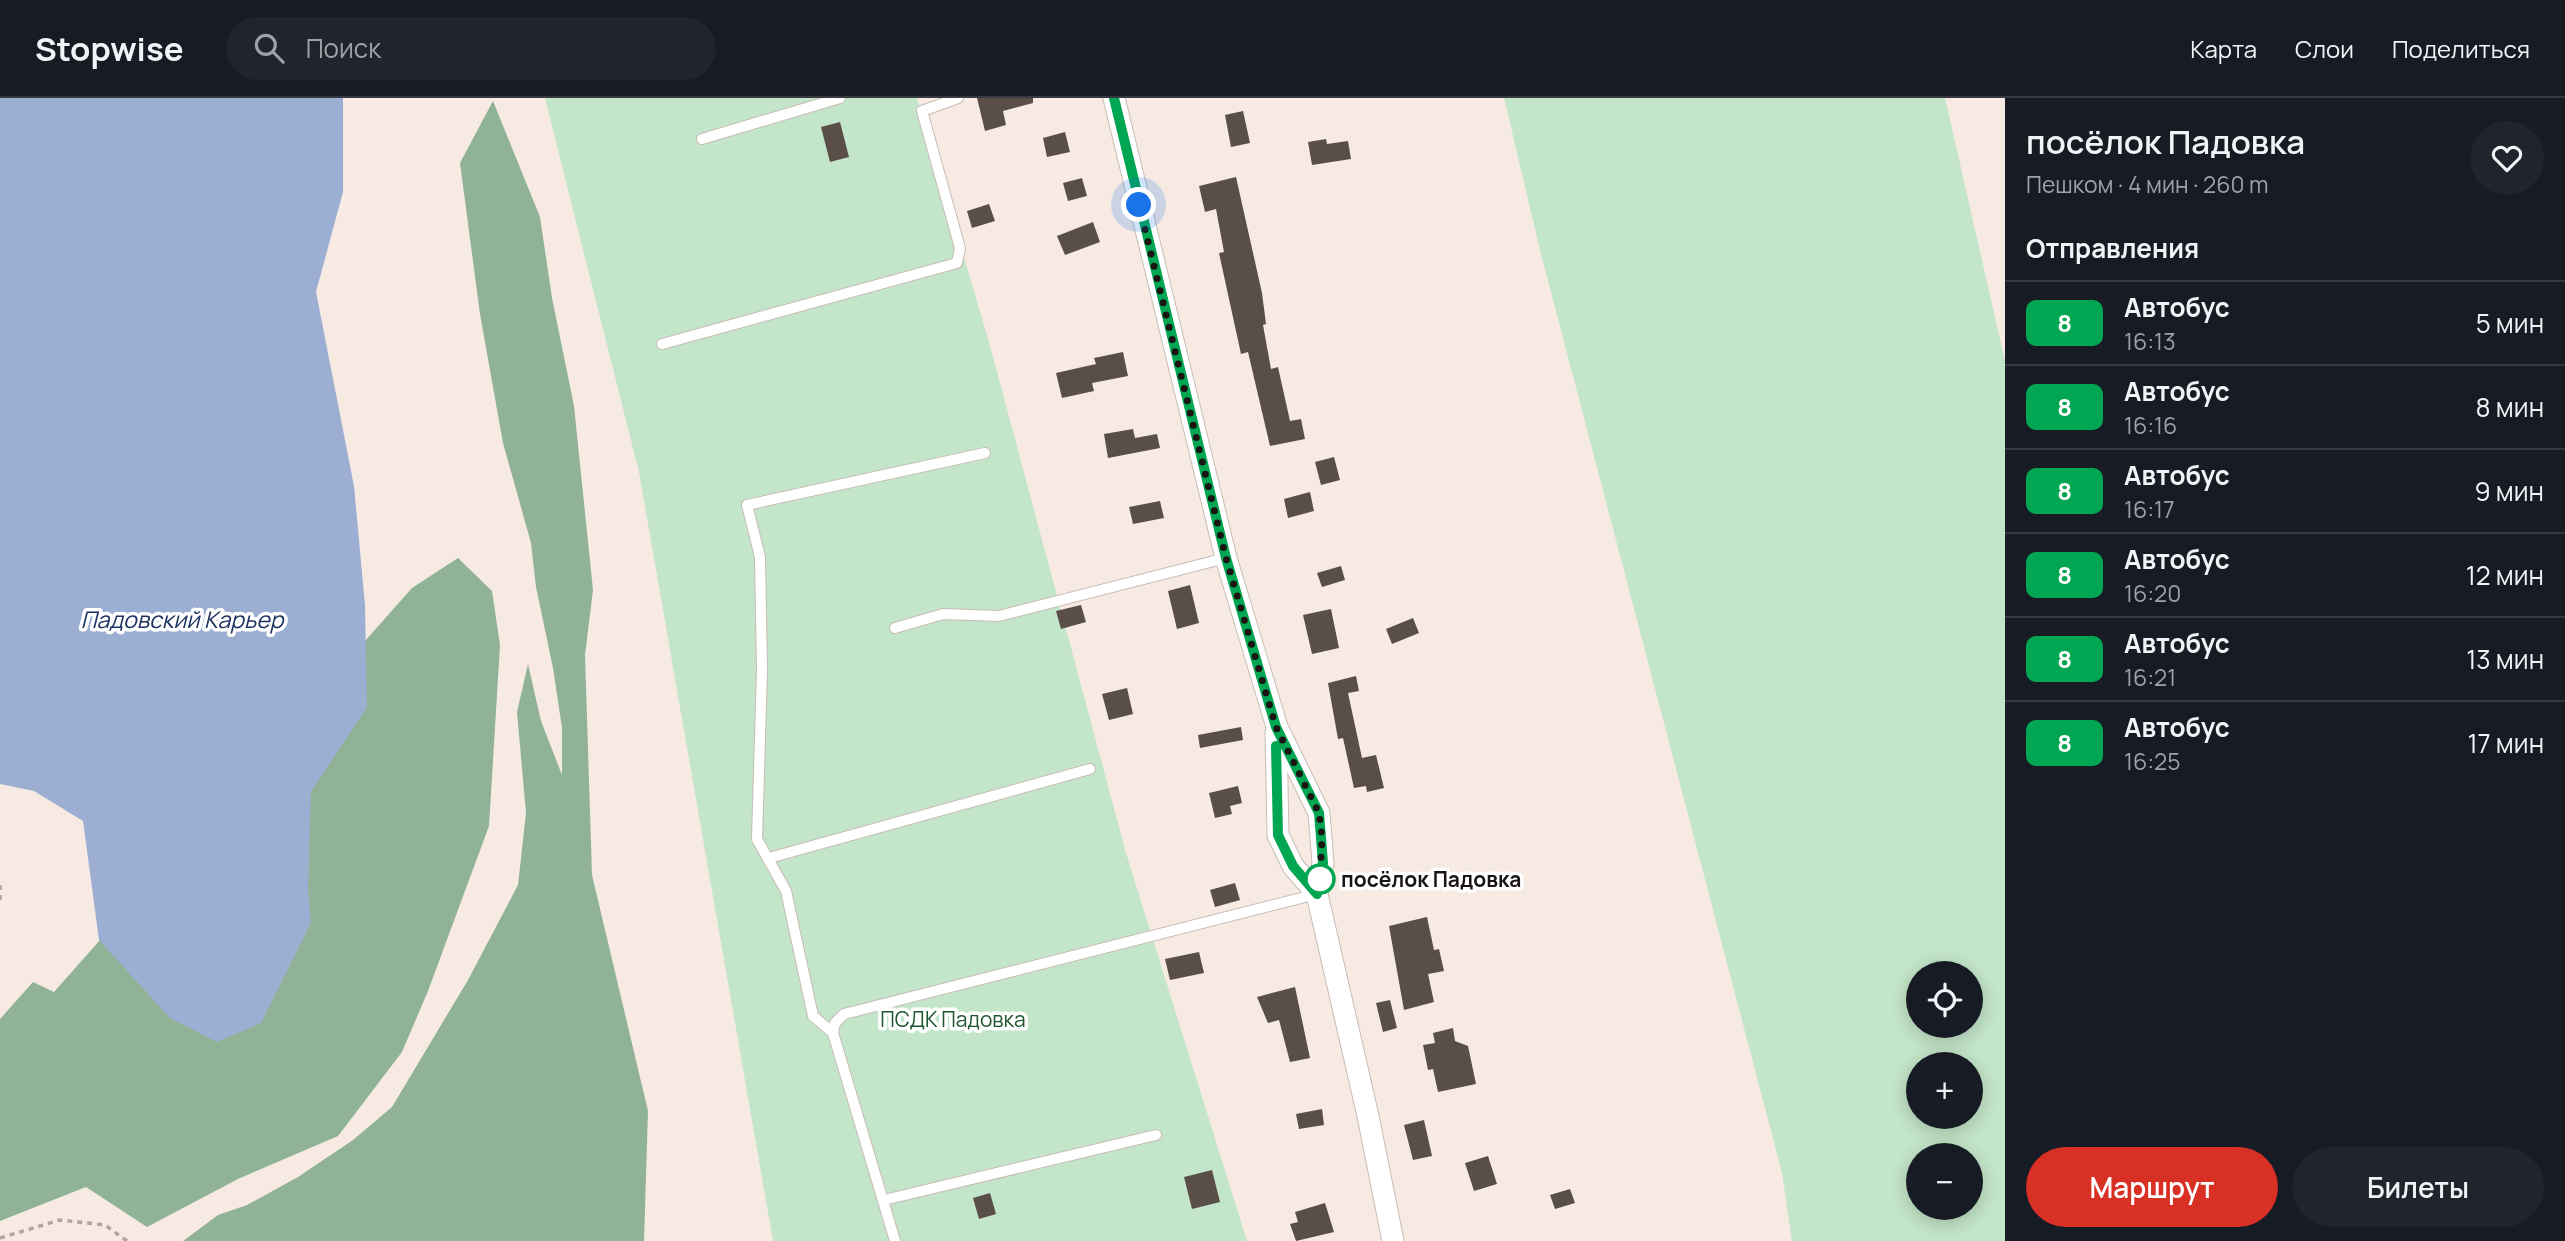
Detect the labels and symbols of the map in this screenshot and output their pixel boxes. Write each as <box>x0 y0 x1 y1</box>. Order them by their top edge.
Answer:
your location <box>1121 187 1156 222</box>
water label: Падовский Карьер <box>81 603 285 635</box>
marker: посёлок Падовка <box>1305 864 1335 894</box>
place label: посёлок Падовка <box>1341 865 1521 893</box>
park label: ПСДК Падовка <box>880 1005 1026 1033</box>

